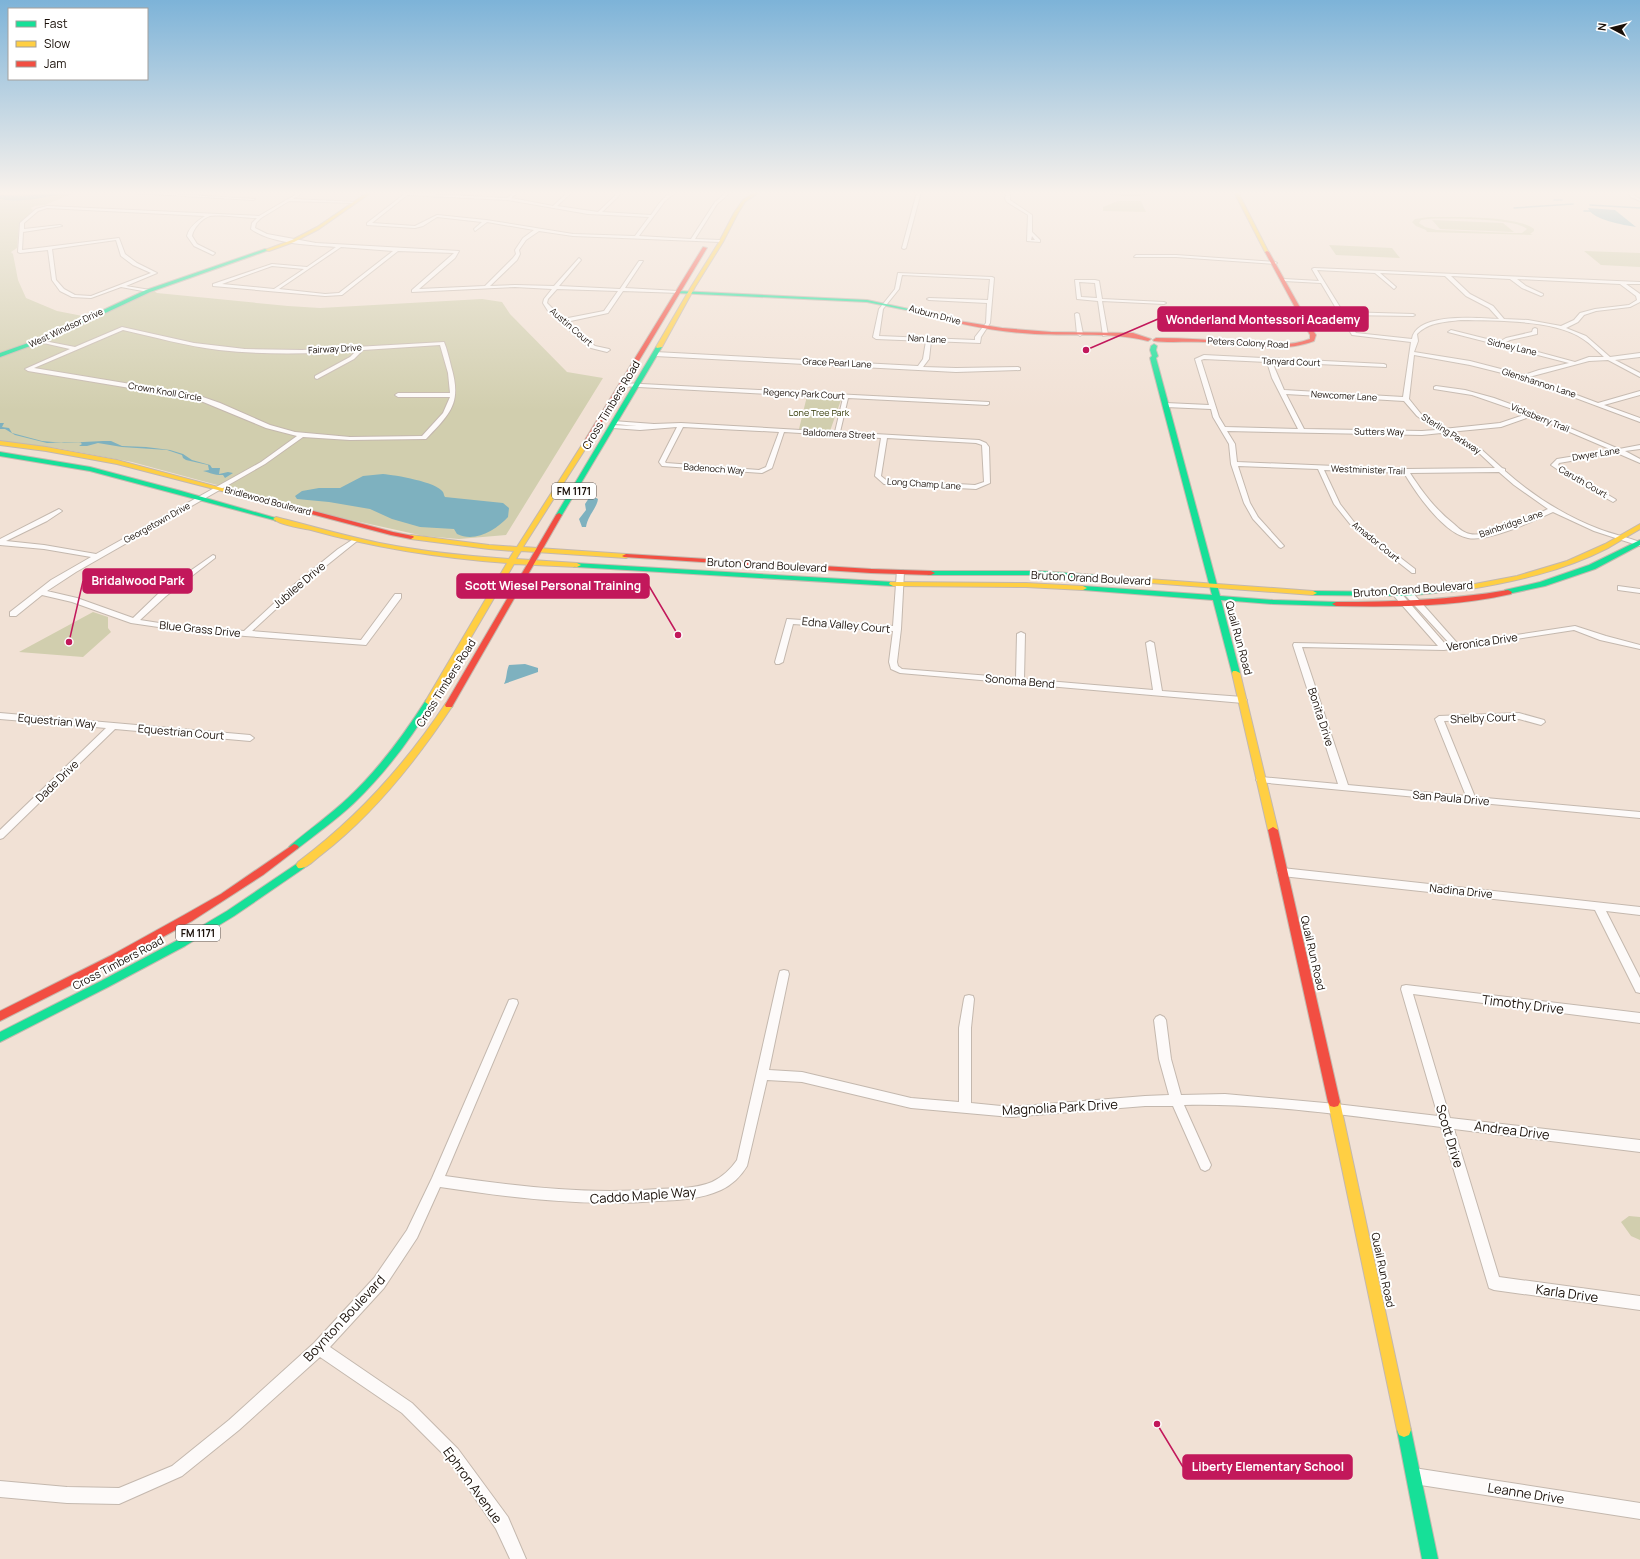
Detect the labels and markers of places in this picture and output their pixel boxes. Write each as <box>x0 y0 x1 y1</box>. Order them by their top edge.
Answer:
callout: Wonderland Montessori Academy <box>1158 307 1368 331</box>
callout: Bridalwood Park <box>83 569 192 593</box>
callout: Scott Wiesel Personal Training <box>457 574 649 598</box>
callout: Liberty Elementary School <box>1183 1455 1352 1479</box>

